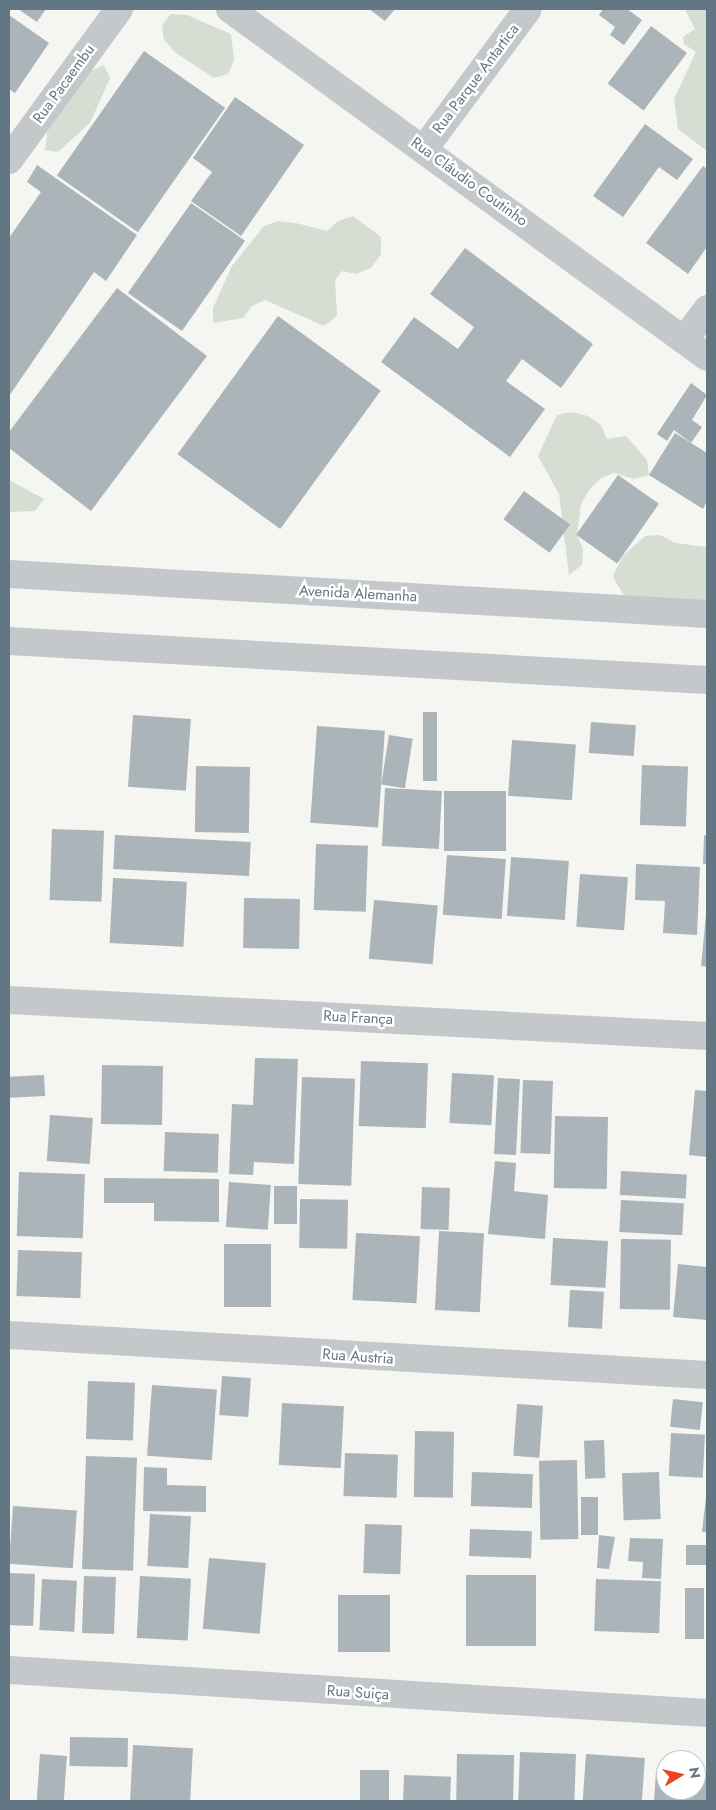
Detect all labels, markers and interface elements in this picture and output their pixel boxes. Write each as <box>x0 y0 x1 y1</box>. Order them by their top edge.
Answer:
street label: Rua Parque Antartica <box>429 21 523 137</box>
street label: Rua Pacaembu <box>29 41 99 127</box>
street label: Rua Cláudio Coutinho <box>407 134 531 230</box>
street label: Avenida Alemanha <box>298 582 418 606</box>
street label: Rua França <box>323 1007 393 1029</box>
street label: Rua Austria <box>322 1346 394 1368</box>
street label: Rua Suiça <box>326 1682 390 1704</box>
north arrow <box>656 1750 706 1800</box>
text: N <box>684 1766 706 1780</box>

